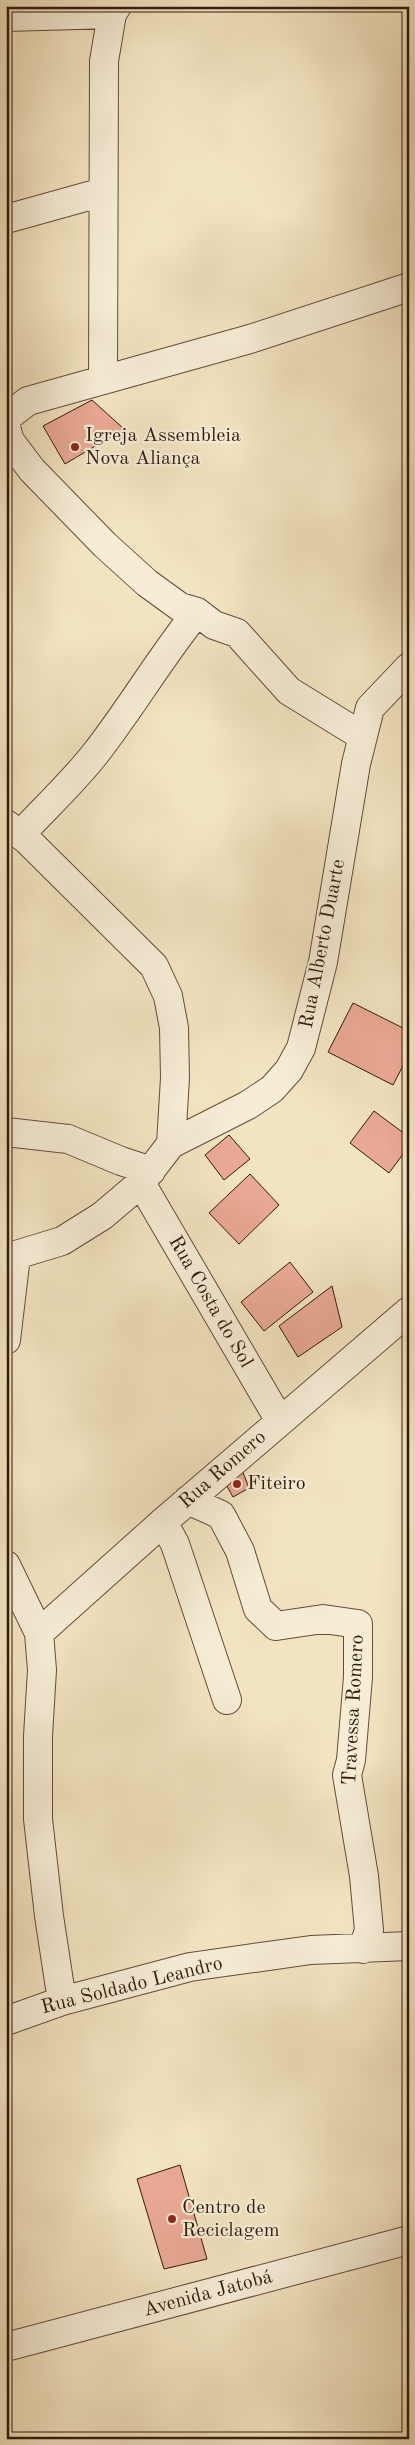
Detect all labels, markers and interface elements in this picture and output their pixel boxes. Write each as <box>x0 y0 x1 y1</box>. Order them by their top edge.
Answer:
place label: Igreja Assembleia Nova Aliança <box>85 426 241 469</box>
marker: Igreja Assembleia Nova Aliança <box>69 441 81 453</box>
street label: Rua Alberto Duarte <box>297 858 349 1030</box>
street label: Rua Costa do Sol <box>164 1233 256 1371</box>
street label: Rua Romero <box>176 1427 270 1513</box>
place label: Fiteiro <box>247 1474 306 1494</box>
marker: Fiteiro <box>231 1478 243 1490</box>
street label: Travessa Romero <box>340 1634 368 1786</box>
street label: Rua Soldado Leandro <box>39 1954 225 2018</box>
place label: Centro de Reciclagem <box>182 2198 280 2241</box>
marker: Centro de Reciclagem <box>166 2213 178 2225</box>
street label: Avenida Jatobá <box>141 2267 275 2321</box>

